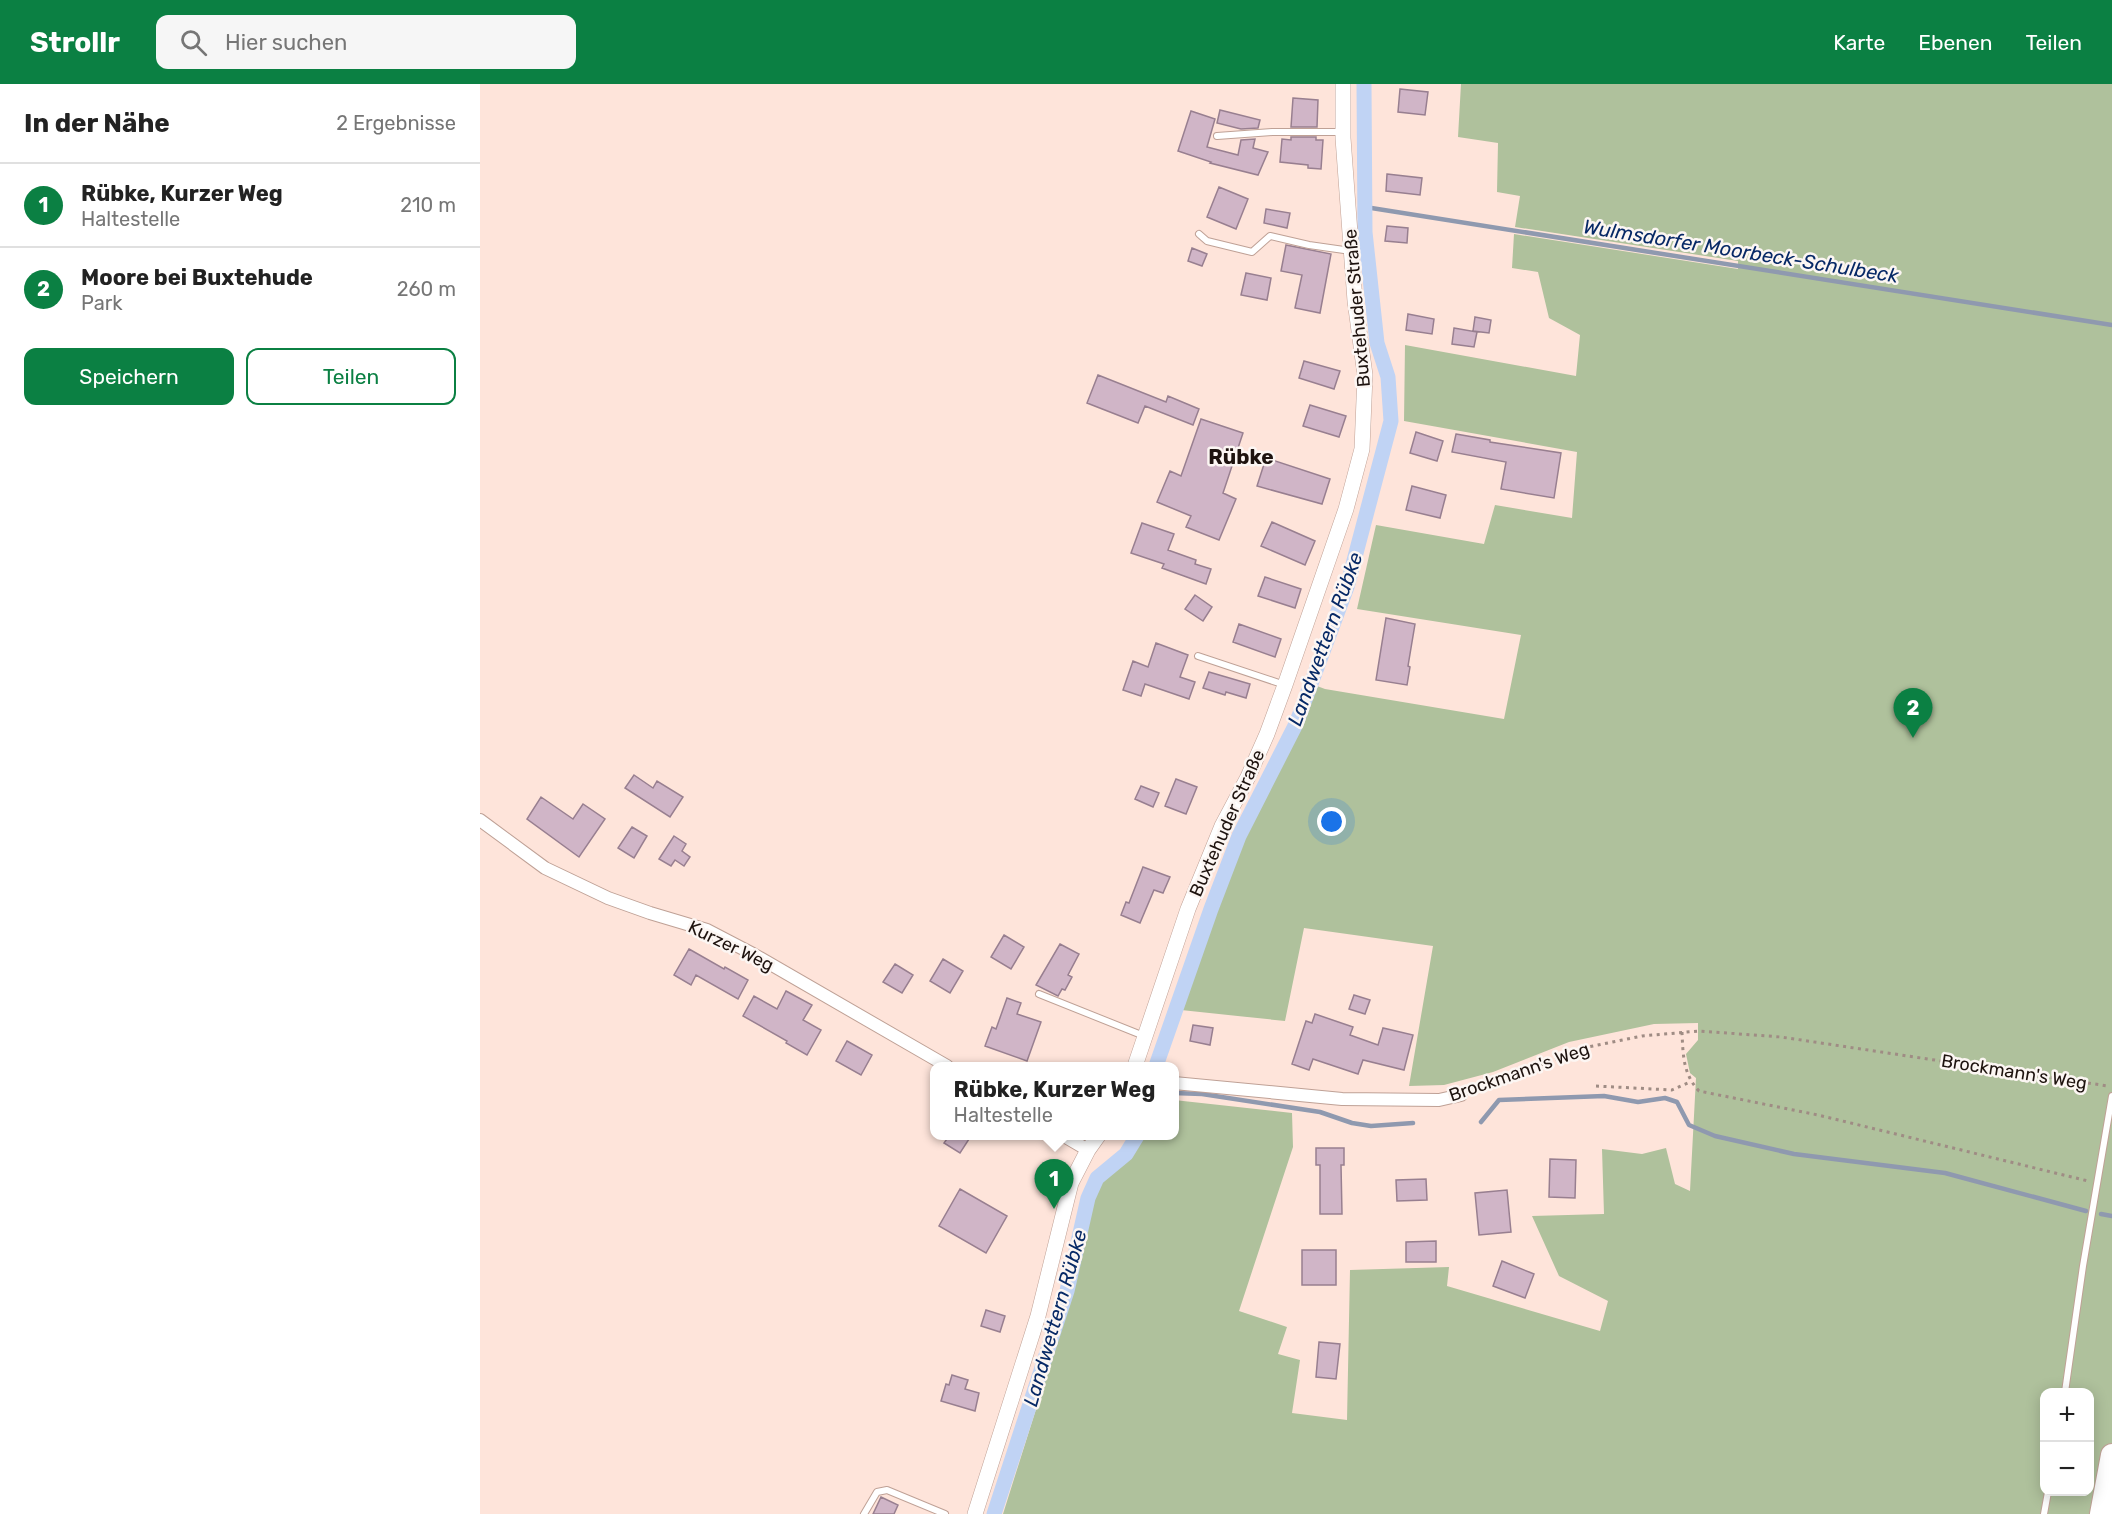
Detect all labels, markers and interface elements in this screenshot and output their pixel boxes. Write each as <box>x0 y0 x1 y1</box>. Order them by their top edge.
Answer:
search box <box>156 15 576 69</box>
text: Strollr <box>30 26 120 59</box>
icon: search <box>177 26 210 59</box>
text: Hier suchen <box>225 29 347 56</box>
text: Karte <box>1833 30 1885 55</box>
text: Ebenen <box>1918 30 1992 55</box>
text: Teilen <box>2025 30 2082 55</box>
text: In der Nähe <box>24 108 170 139</box>
text: 2 Ergebnisse <box>336 111 456 135</box>
text: Rübke, Kurzer Weg <box>81 180 283 207</box>
text: 1 <box>39 193 48 217</box>
text: 210 m <box>400 193 456 217</box>
text: Haltestelle <box>81 207 180 231</box>
water label: Wulmsdorfer Moorbeck-Schulbeck <box>1582 214 1901 288</box>
street label: Buxtehuder Straße <box>1339 228 1375 388</box>
text: Moore bei Buxtehude <box>81 264 313 291</box>
text: 2 <box>37 277 50 301</box>
text: 260 m <box>397 277 456 301</box>
text: Park <box>81 291 123 315</box>
button: Speichern <box>24 348 234 405</box>
button: Teilen <box>246 348 456 405</box>
district label: Rübke <box>1208 444 1274 469</box>
water label: Landwettern Rübke <box>1282 549 1368 729</box>
pin: 2 <box>1894 688 1932 738</box>
street label: Buxtehuder Straße <box>1185 746 1269 900</box>
your location <box>1317 807 1346 836</box>
street label: Kurzer Weg <box>685 916 777 976</box>
street label: Brockmann's Weg <box>1446 1038 1592 1106</box>
street label: Brockmann's Weg <box>1940 1050 2088 1094</box>
popup <box>930 1062 1179 1140</box>
text: Rübke, Kurzer Weg <box>954 1076 1155 1103</box>
text: Haltestelle <box>954 1103 1053 1127</box>
pin: 1 <box>1034 1160 1074 1209</box>
water label: Landwettern Rübke <box>1018 1227 1092 1409</box>
map controls <box>2040 1388 2094 1496</box>
button: + <box>2040 1388 2094 1442</box>
button: − <box>2040 1442 2094 1496</box>

